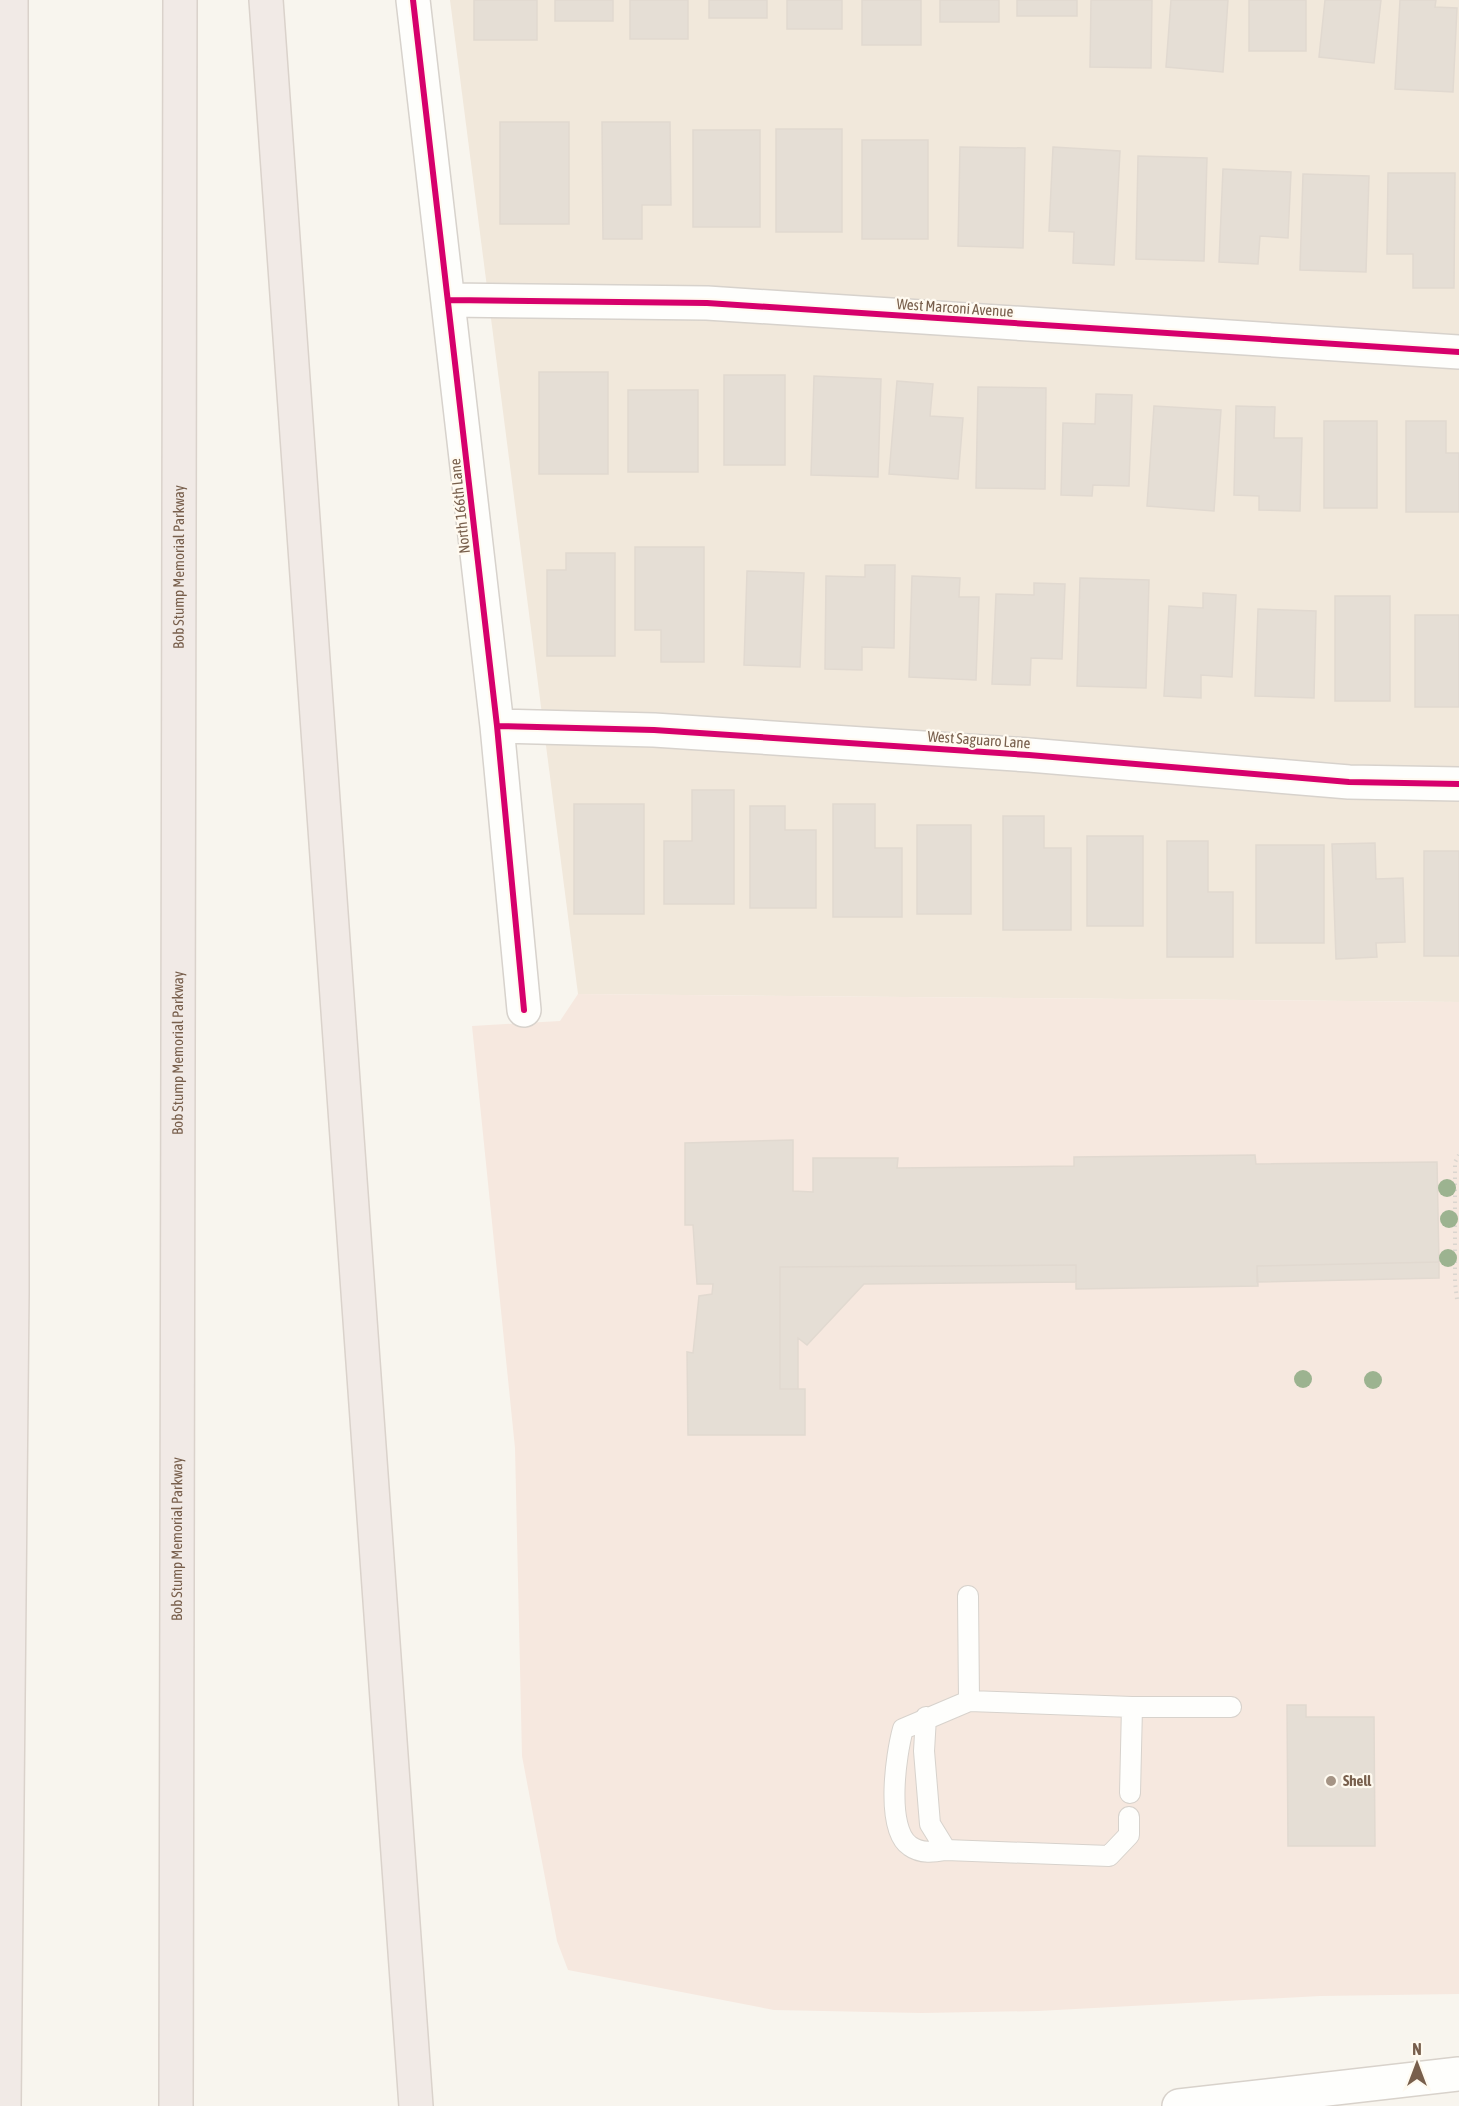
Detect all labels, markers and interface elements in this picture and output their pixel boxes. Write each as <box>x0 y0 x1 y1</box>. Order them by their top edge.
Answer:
street label: West Marconi Avenue <box>896 295 1014 320</box>
street label: North 166th Lane <box>446 457 473 554</box>
street label: Bob Stump Memorial Parkway <box>170 485 187 649</box>
street label: West Saguaro Lane <box>927 727 1031 752</box>
street label: Bob Stump Memorial Parkway <box>169 971 186 1135</box>
street label: Bob Stump Memorial Parkway <box>168 1457 185 1621</box>
place label: Shell <box>1343 1772 1372 1789</box>
marker: Shell <box>1324 1774 1338 1788</box>
north arrow <box>1387 2034 1447 2094</box>
text: N <box>1412 2040 1422 2058</box>

